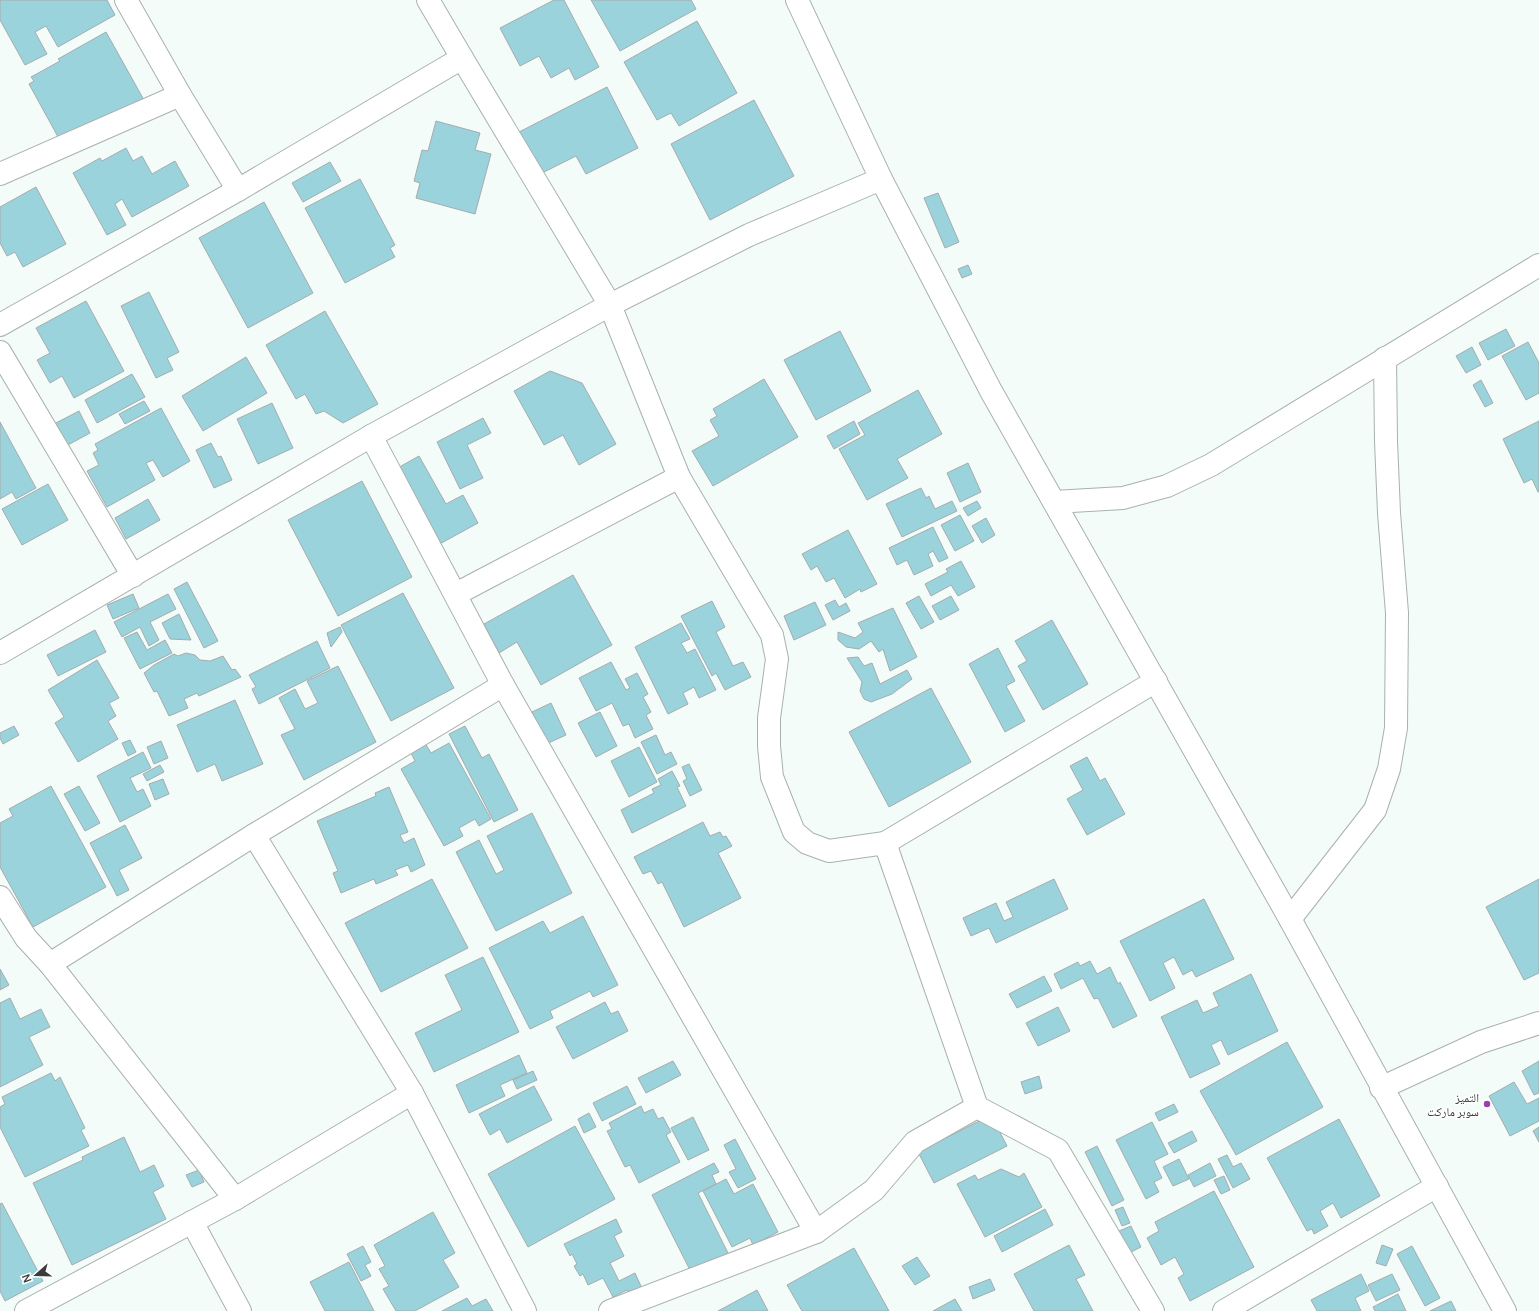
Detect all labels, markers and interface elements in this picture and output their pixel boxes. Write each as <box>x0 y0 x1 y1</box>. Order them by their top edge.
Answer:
place label: التميز سوبر ماركت <box>1427 1089 1479 1120</box>
marker: التميز سوبر ماركت <box>1482 1099 1492 1109</box>
north arrow <box>16 1255 56 1295</box>
text: N <box>18 1272 35 1285</box>

